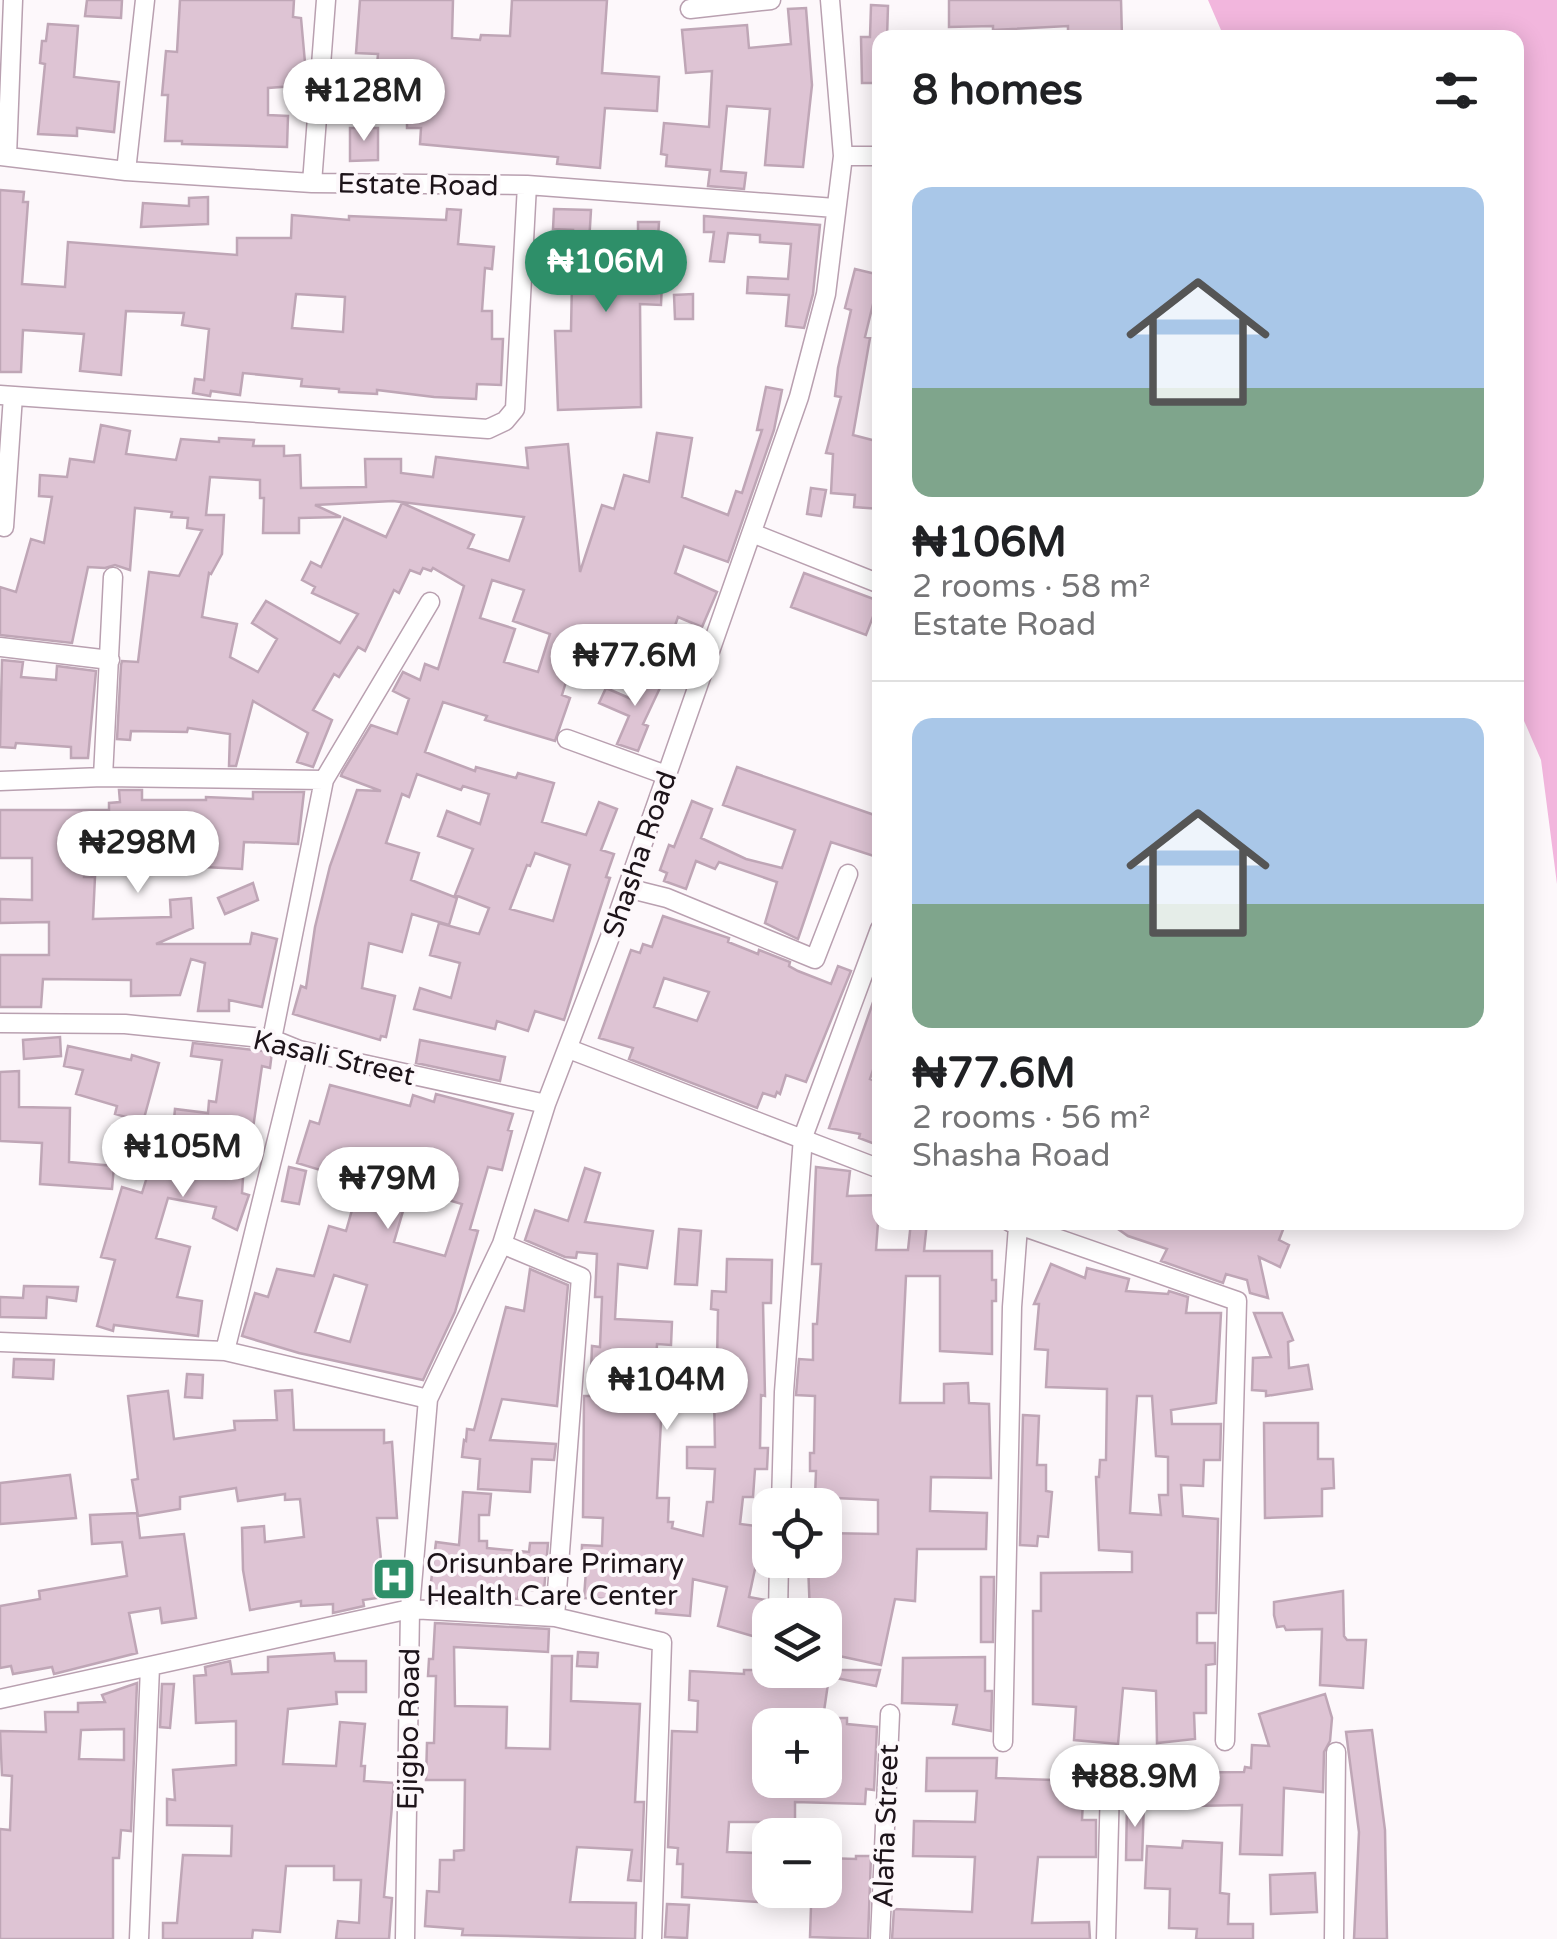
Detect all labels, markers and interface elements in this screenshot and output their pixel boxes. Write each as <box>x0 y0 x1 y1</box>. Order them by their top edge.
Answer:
pin: ₦128M <box>294 59 434 144</box>
icon: filters <box>1429 63 1484 118</box>
text: 8 homes <box>912 65 1083 116</box>
text: ₦128M <box>305 72 423 110</box>
street label: Estate Road <box>337 167 499 203</box>
pin: ₦106M <box>536 230 676 315</box>
text: ₦106M <box>547 243 665 281</box>
icon: home <box>1108 252 1288 432</box>
text: ₦106M <box>912 517 1067 568</box>
text: 2 rooms · 58 m² <box>912 568 1151 606</box>
text: Estate Road <box>912 606 1096 644</box>
pin: ₦77.6M <box>554 624 716 709</box>
text: ₦77.6M <box>573 637 697 675</box>
street label: Shasha Road <box>596 767 684 942</box>
icon: home <box>1108 783 1288 963</box>
pin: ₦298M <box>68 811 208 896</box>
text: ₦298M <box>79 824 197 862</box>
street label: Kasali Street <box>250 1023 418 1093</box>
text: ₦77.6M <box>912 1048 1076 1099</box>
text: 2 rooms · 56 m² <box>912 1099 1151 1137</box>
pin: ₦105M <box>113 1115 253 1200</box>
text: ₦105M <box>124 1128 242 1166</box>
text: Shasha Road <box>912 1137 1111 1175</box>
pin: ₦79M <box>329 1147 447 1232</box>
text: ₦79M <box>339 1160 437 1198</box>
pin: ₦104M <box>597 1348 737 1433</box>
text: ₦104M <box>608 1361 726 1399</box>
map controls <box>752 1488 842 1908</box>
button: locate <box>752 1488 842 1578</box>
place label: Orisunbare Primary Health Care Center <box>426 1547 684 1613</box>
hospital icon: Orisunbare Primary Health Care Center <box>371 1556 417 1602</box>
button: layers <box>752 1598 842 1688</box>
street label: Ejigbo Road <box>391 1648 427 1810</box>
button: + <box>752 1708 842 1798</box>
street label: Alafia Street <box>866 1743 906 1909</box>
pin: ₦88.9M <box>1054 1745 1216 1830</box>
text: ₦88.9M <box>1072 1758 1198 1796</box>
button: − <box>752 1818 842 1908</box>

